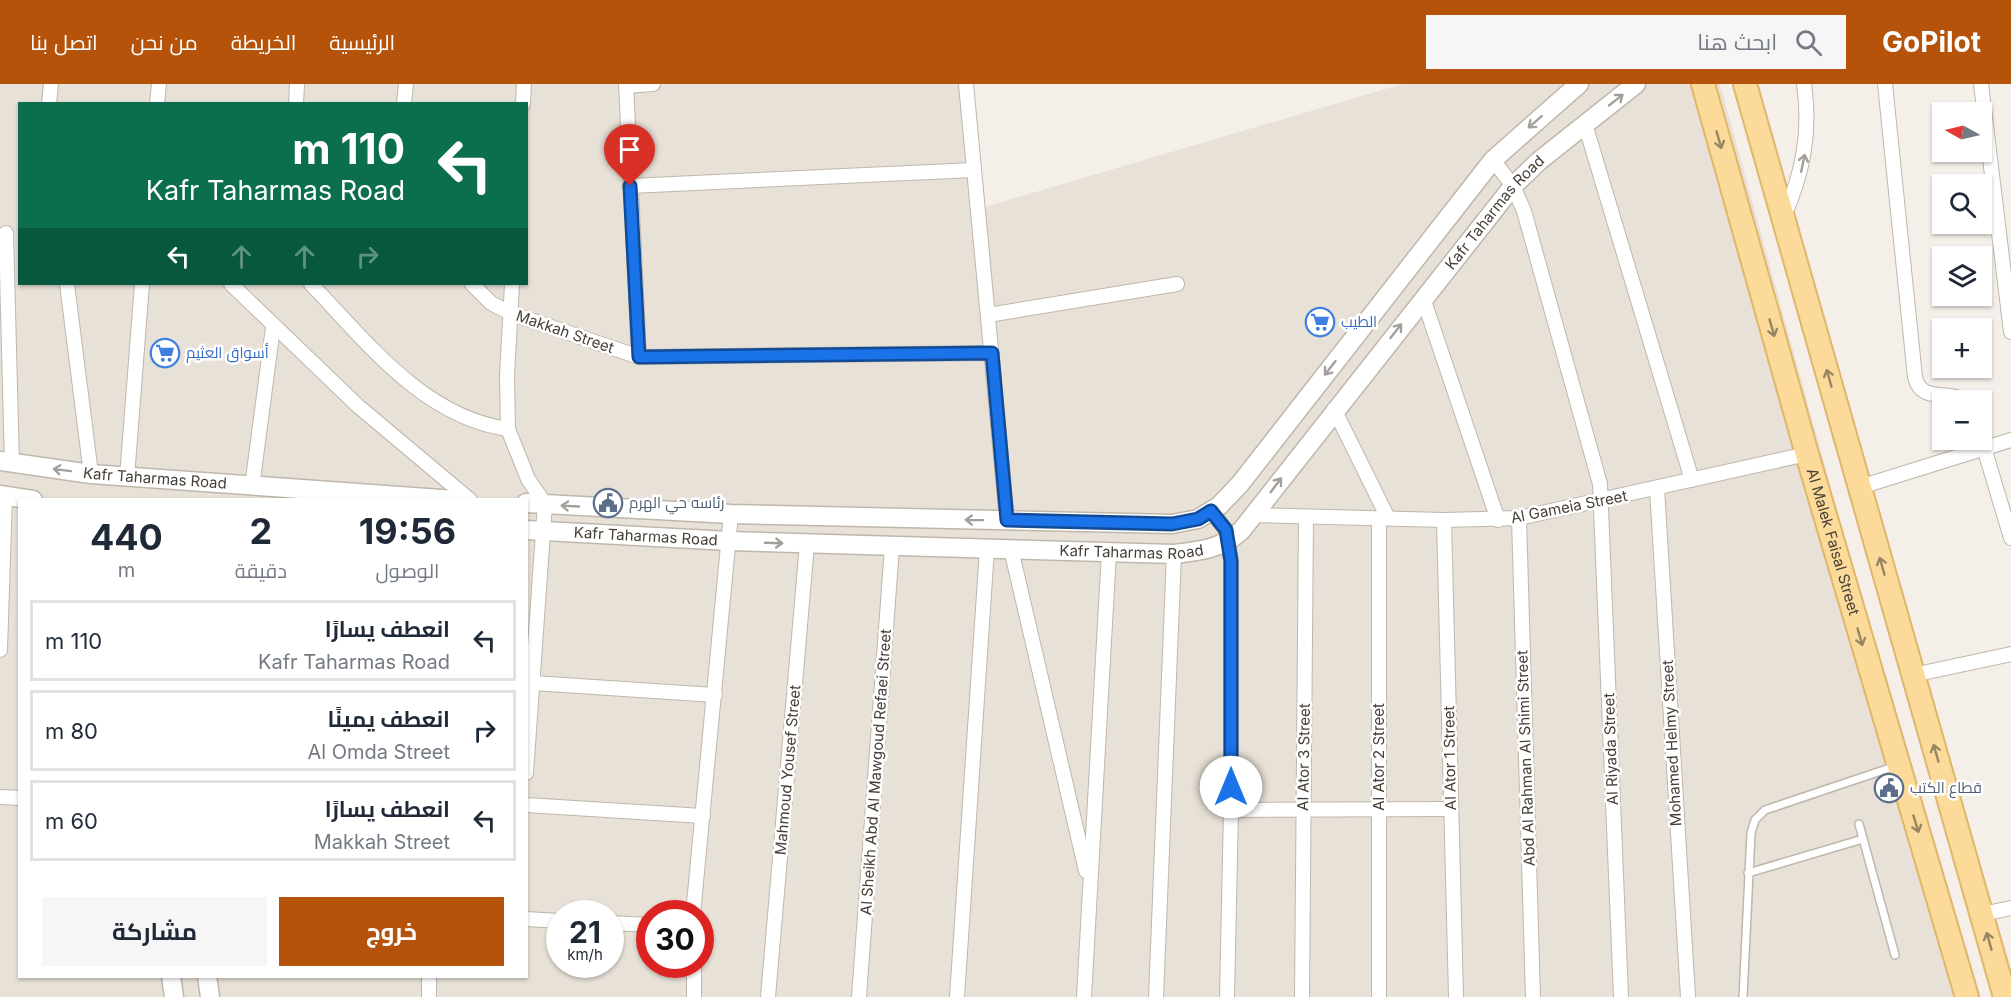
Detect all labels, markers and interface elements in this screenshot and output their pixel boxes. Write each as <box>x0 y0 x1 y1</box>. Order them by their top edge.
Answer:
search box <box>1426 15 1846 69</box>
text: GoPilot <box>1882 25 1981 59</box>
icon: search <box>1792 26 1825 59</box>
text: ابحث هنا <box>1697 29 1777 55</box>
text: اتصل بنا <box>30 30 98 55</box>
text: من نحن <box>131 30 198 55</box>
text: الخريطة <box>231 30 296 55</box>
text: الرئيسية <box>329 30 395 55</box>
one-way arrow <box>1608 93 1624 106</box>
north arrow <box>1932 102 1992 162</box>
map controls <box>1932 102 1992 450</box>
one-way arrow <box>1528 115 1543 129</box>
text: 110 m <box>292 123 405 174</box>
pin <box>604 124 655 186</box>
icon: left <box>426 126 504 204</box>
one-way arrow <box>1714 130 1725 149</box>
icon: arrive <box>613 133 646 166</box>
street label: Kafr Taharmas Road <box>1441 151 1548 273</box>
one-way arrow <box>1797 153 1809 172</box>
text: Kafr Taharmas Road <box>146 174 405 207</box>
button: search <box>1932 174 1992 234</box>
icon: left <box>162 240 195 273</box>
icon: ahead <box>225 240 258 273</box>
icon: ahead <box>288 240 321 273</box>
icon: right <box>351 240 384 273</box>
button: layers <box>1932 246 1992 306</box>
street label: Makkah Street <box>514 306 617 357</box>
supermarket icon: الطيب <box>1304 306 1336 338</box>
place label: الطيب <box>1341 312 1377 331</box>
one-way arrow <box>1767 318 1778 337</box>
button: + <box>1932 318 1992 378</box>
one-way arrow <box>1389 324 1402 340</box>
supermarket icon: أسواق العثيم <box>149 337 181 369</box>
place label: أسواق العثيم <box>186 343 269 363</box>
one-way arrow <box>1323 360 1336 376</box>
one-way arrow <box>1823 369 1834 388</box>
button: − <box>1932 390 1992 450</box>
street label: Kafr Taharmas Road <box>82 463 227 493</box>
one-way arrow <box>52 464 72 475</box>
street label: Al Malek Faisal Street <box>1803 466 1864 618</box>
one-way arrow <box>1270 478 1283 494</box>
street label: Al Gameia Street <box>1509 486 1629 527</box>
public building icon: رئاسه حي الهرم <box>592 487 624 519</box>
place label: رئاسه حي الهرم <box>629 493 724 515</box>
one-way arrow <box>560 500 580 511</box>
text: 2 <box>249 509 272 553</box>
text: 19:56 <box>359 509 456 553</box>
one-way arrow <box>965 514 985 525</box>
text: 440 <box>90 515 163 559</box>
street label: Kafr Taharmas Road <box>573 523 718 549</box>
one-way arrow <box>763 537 783 548</box>
street label: Kafr Taharmas Road <box>1059 540 1205 563</box>
one-way arrow <box>1876 557 1887 576</box>
text: m <box>118 558 135 582</box>
text: دقيقة <box>235 559 287 583</box>
text: الوصول <box>376 559 439 583</box>
text: انعطف يسارًا <box>325 616 450 642</box>
icon: left <box>468 624 501 657</box>
one-way arrow <box>1855 627 1867 646</box>
text: 110 m <box>45 628 102 654</box>
street label: Al Sheikh Abd Al Mawgoud Refaei Street <box>856 628 895 916</box>
text: Kafr Taharmas Road <box>258 650 450 674</box>
street label: Abd Al Rahman Al Shimi Street <box>1512 650 1539 866</box>
street label: Mohamed Helmy Street <box>1658 659 1685 827</box>
street label: Mahmoud Yousef Street <box>771 684 804 856</box>
street label: Al Riyada Street <box>1599 692 1622 806</box>
street label: Al Ator 3 Street <box>1293 703 1314 811</box>
street label: Al Ator 2 Street <box>1369 703 1388 811</box>
street label: Al Ator 1 Street <box>1439 705 1460 810</box>
text: انعطف يمينًا <box>328 706 450 732</box>
icon: right <box>468 714 501 747</box>
text: 80 m <box>45 718 98 744</box>
text: Al Omda Street <box>307 740 450 764</box>
one-way arrow <box>1930 744 1941 763</box>
position arrow <box>1199 755 1263 819</box>
public building icon: قطاع الكتب <box>1873 772 1905 804</box>
place label: قطاع الكتب <box>1910 778 1982 799</box>
text: انعطف يسارًا <box>325 796 450 822</box>
icon: left <box>468 804 501 837</box>
text: 60 m <box>45 808 98 834</box>
one-way arrow <box>1911 814 1922 833</box>
text: Makkah Street <box>314 830 450 854</box>
button: مشاركة <box>42 897 267 966</box>
button: خروج <box>279 897 504 966</box>
speed limit sign: 30 <box>636 900 714 978</box>
text: 21 <box>569 914 601 950</box>
one-way arrow <box>1983 932 1994 951</box>
text: km/h <box>567 945 603 964</box>

